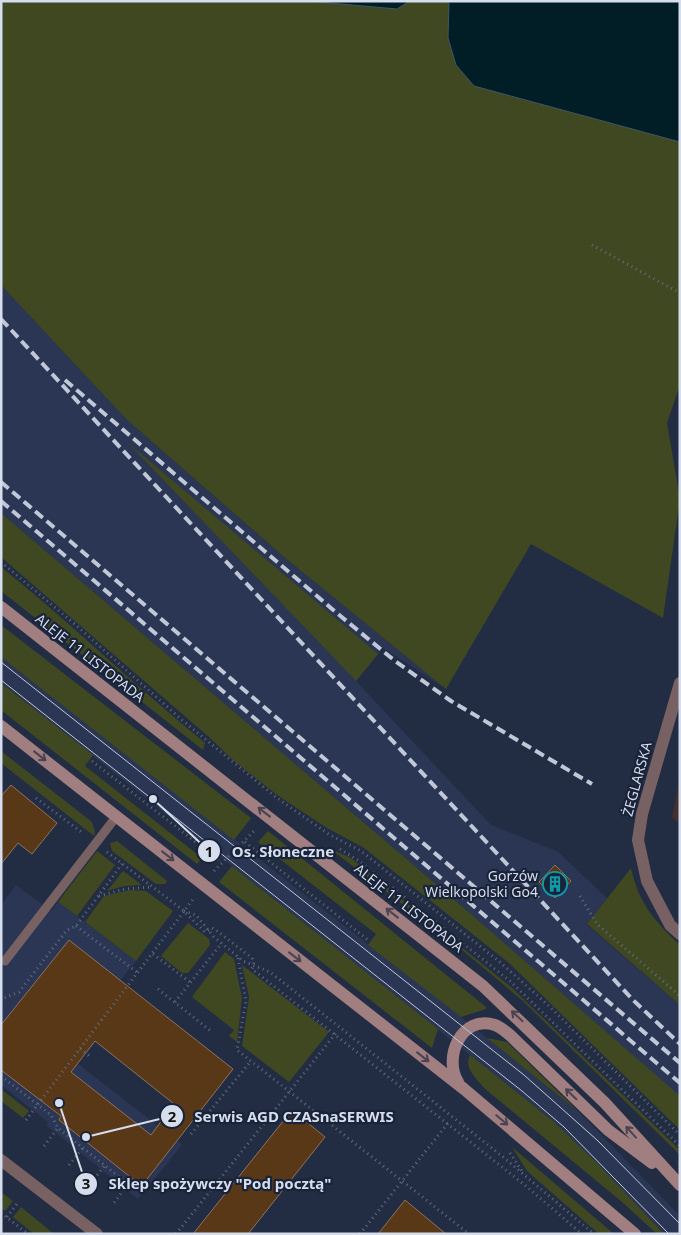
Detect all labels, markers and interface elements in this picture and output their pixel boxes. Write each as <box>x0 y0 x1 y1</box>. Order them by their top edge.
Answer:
street label: ALEJE 11 LISTOPADA <box>32 609 149 706</box>
street label: ŻEGLARSKA <box>617 740 656 818</box>
one-way arrow <box>33 751 46 762</box>
one-way arrow <box>258 807 271 818</box>
callout: Os. Słoneczne <box>197 836 344 866</box>
text: 1 <box>205 841 213 861</box>
text: Os. Słoneczne <box>232 841 334 861</box>
one-way arrow <box>161 851 174 862</box>
street label: ALEJE 11 LISTOPADA <box>351 859 468 956</box>
place label: Gorzów Wielkopolski Go4 <box>425 866 538 901</box>
building icon: Gorzów Wielkopolski Go4 <box>542 871 568 897</box>
one-way arrow <box>386 907 399 918</box>
one-way arrow <box>288 952 302 962</box>
one-way arrow <box>511 1010 523 1022</box>
one-way arrow <box>416 1052 430 1062</box>
one-way arrow <box>565 1088 577 1100</box>
callout: Serwis AGD CZASnaSERWIS <box>159 1101 404 1131</box>
text: 2 <box>168 1106 177 1126</box>
text: Serwis AGD CZASnaSERWIS <box>194 1106 394 1126</box>
one-way arrow <box>495 1115 508 1126</box>
one-way arrow <box>625 1125 637 1138</box>
callout: Sklep spożywczy "Pod pocztą" <box>73 1169 341 1199</box>
text: 3 <box>82 1173 90 1193</box>
text: Sklep spożywczy "Pod pocztą" <box>109 1173 331 1193</box>

